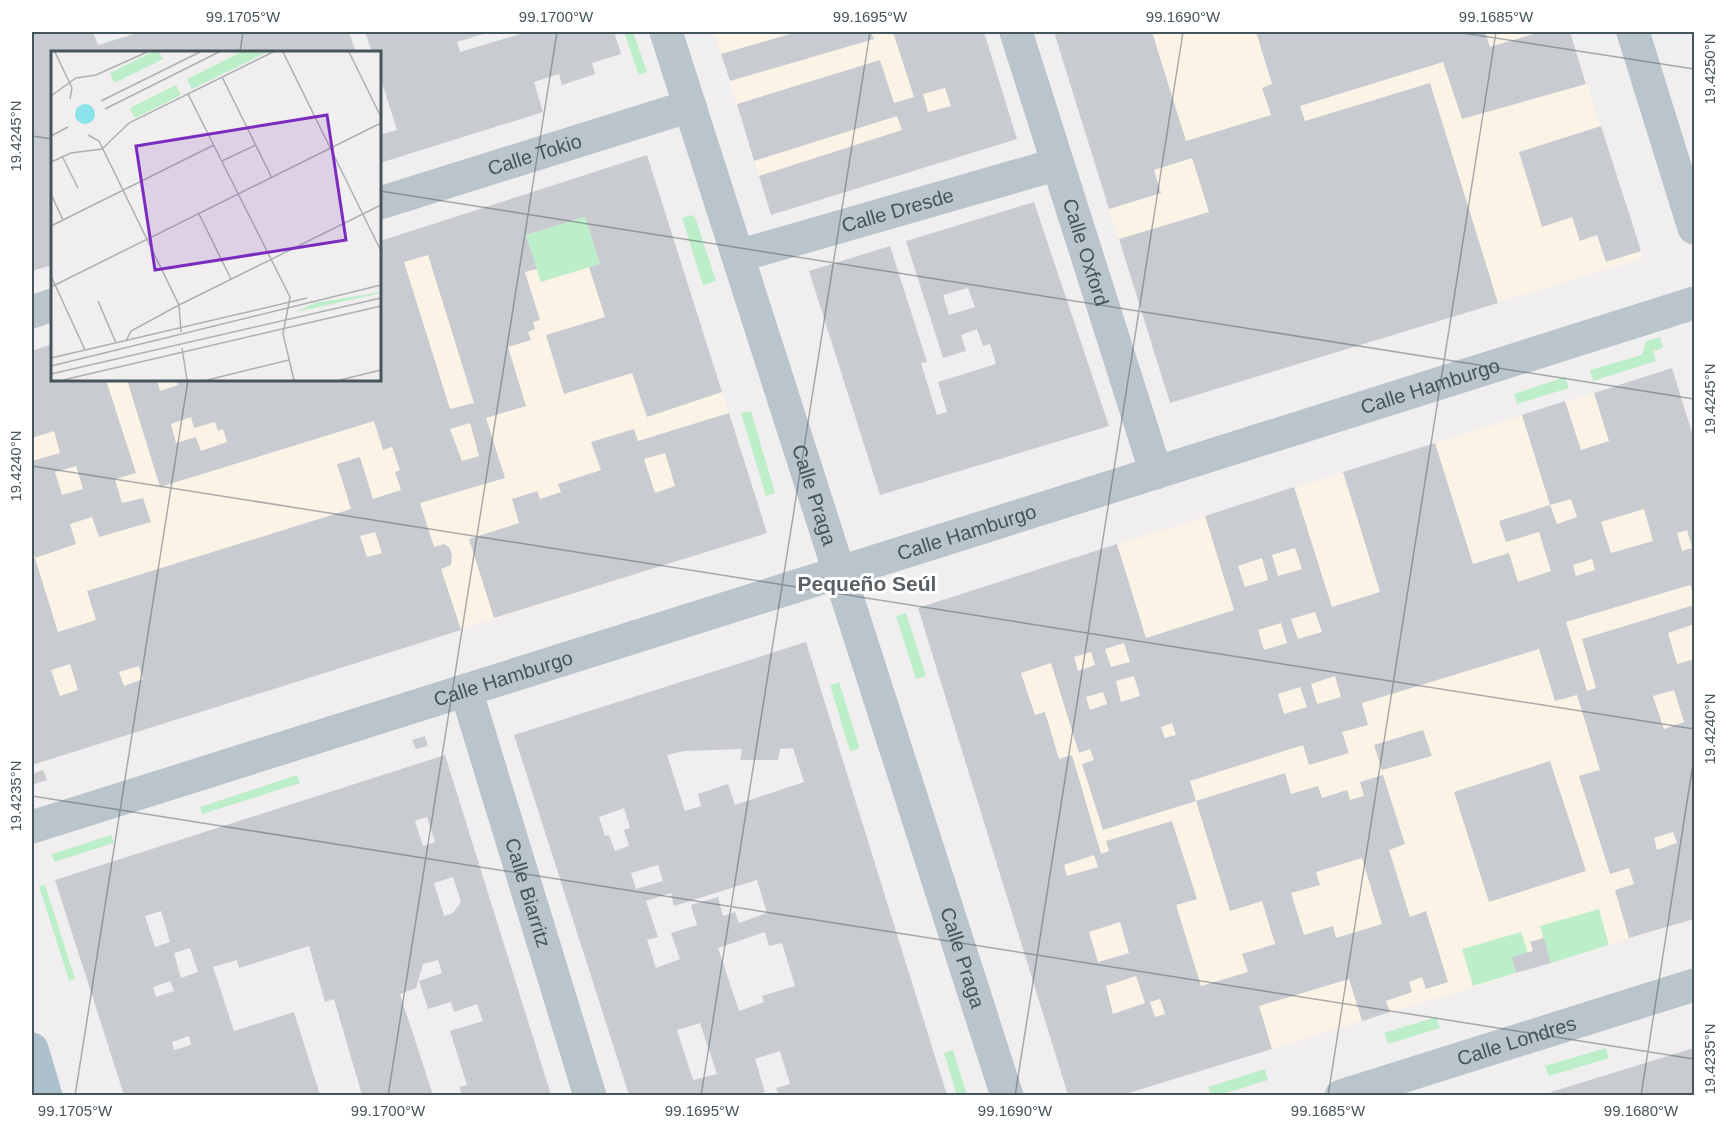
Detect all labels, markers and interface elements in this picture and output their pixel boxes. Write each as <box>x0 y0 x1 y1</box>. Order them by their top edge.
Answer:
text: 99.1705°W <box>206 8 281 25</box>
text: 99.1700°W <box>519 8 594 25</box>
text: 99.1695°W <box>833 8 908 25</box>
text: 99.1690°W <box>1146 8 1221 25</box>
text: 99.1685°W <box>1459 8 1534 25</box>
text: 19.4250°N <box>1701 33 1718 105</box>
inset map <box>51 51 381 381</box>
text: 19.4245°N <box>7 100 24 172</box>
street label: Calle Tokio <box>485 130 584 180</box>
street label: Calle Dresde <box>839 184 956 237</box>
street label: Calle Oxford <box>1059 196 1113 309</box>
street label: Calle Hamburgo <box>1358 354 1502 418</box>
text: 19.4245°N <box>1701 363 1718 435</box>
text: 19.4240°N <box>7 430 24 502</box>
street label: Calle Praga <box>788 442 841 549</box>
street label: Calle Hamburgo <box>894 500 1039 565</box>
district label: Pequeño Seúl <box>798 572 936 595</box>
street label: Calle Hamburgo <box>431 646 575 711</box>
text: 19.4240°N <box>1701 693 1718 765</box>
text: 19.4235°N <box>7 760 24 832</box>
street label: Calle Biarritz <box>501 835 555 950</box>
street label: Calle Praga <box>936 904 989 1012</box>
street label: Calle Londres <box>1454 1012 1579 1070</box>
text: 19.4235°N <box>1701 1023 1718 1095</box>
text: 99.1705°W <box>38 1102 113 1119</box>
text: 99.1700°W <box>351 1102 426 1119</box>
text: 99.1695°W <box>665 1102 740 1119</box>
text: 99.1690°W <box>978 1102 1053 1119</box>
text: 99.1685°W <box>1291 1102 1366 1119</box>
text: 99.1680°W <box>1604 1102 1679 1119</box>

